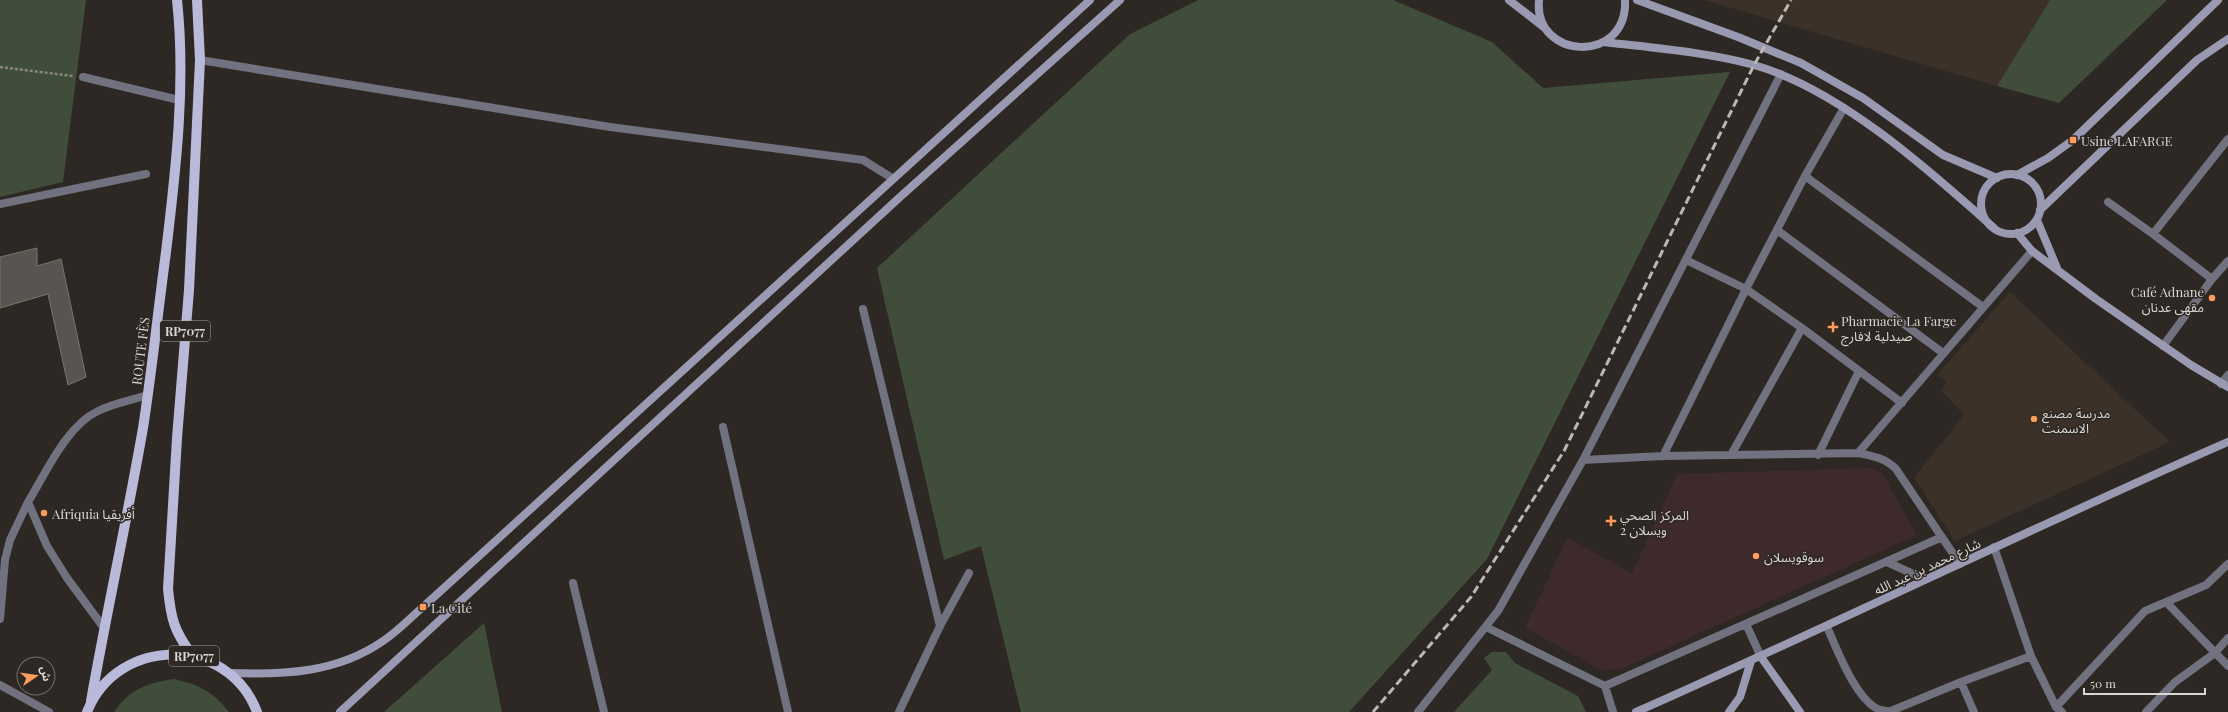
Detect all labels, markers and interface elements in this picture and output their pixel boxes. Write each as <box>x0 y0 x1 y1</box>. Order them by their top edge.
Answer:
place label: Usine LAFARGE <box>2081 132 2173 149</box>
marker: Usine LAFARGE <box>2068 135 2078 145</box>
place label: Café Adnane مقهى عدنان <box>2131 283 2204 316</box>
marker: Café Adnane مقهى عدنان <box>2207 293 2217 303</box>
place label: Pharmacie La Farge صيدلية لافارج <box>1841 312 1957 347</box>
street label: ROUTE FÈS <box>127 316 153 386</box>
road number: RP7077 <box>160 321 210 341</box>
marker: Pharmacie La Farge صيدلية لافارج <box>1828 322 1838 332</box>
place label: مدرسة مصنع الاسمنت <box>2042 404 2111 436</box>
marker: مدرسة مصنع الاسمنت <box>2029 414 2039 424</box>
place label: Afriquia أفريقيا <box>51 505 135 522</box>
place label: المركز الصحي ويسلان 2 <box>1620 506 1689 539</box>
marker: Afriquia أفريقيا <box>39 508 49 518</box>
marker: المركز الصحي ويسلان 2 <box>1605 515 1617 527</box>
street label: شارع محمد بن عبد الله <box>1871 534 1984 601</box>
place label: سوقويسلان <box>1764 548 1824 566</box>
marker: سوقويسلان <box>1751 551 1761 561</box>
place label: La Cité <box>431 599 473 616</box>
marker: La Cité <box>418 602 428 612</box>
road number: RP7077 <box>169 646 219 666</box>
north arrow <box>16 656 56 696</box>
text: ش <box>37 665 55 683</box>
scale bar <box>2084 670 2205 696</box>
text: 50 m <box>2090 675 2116 691</box>

